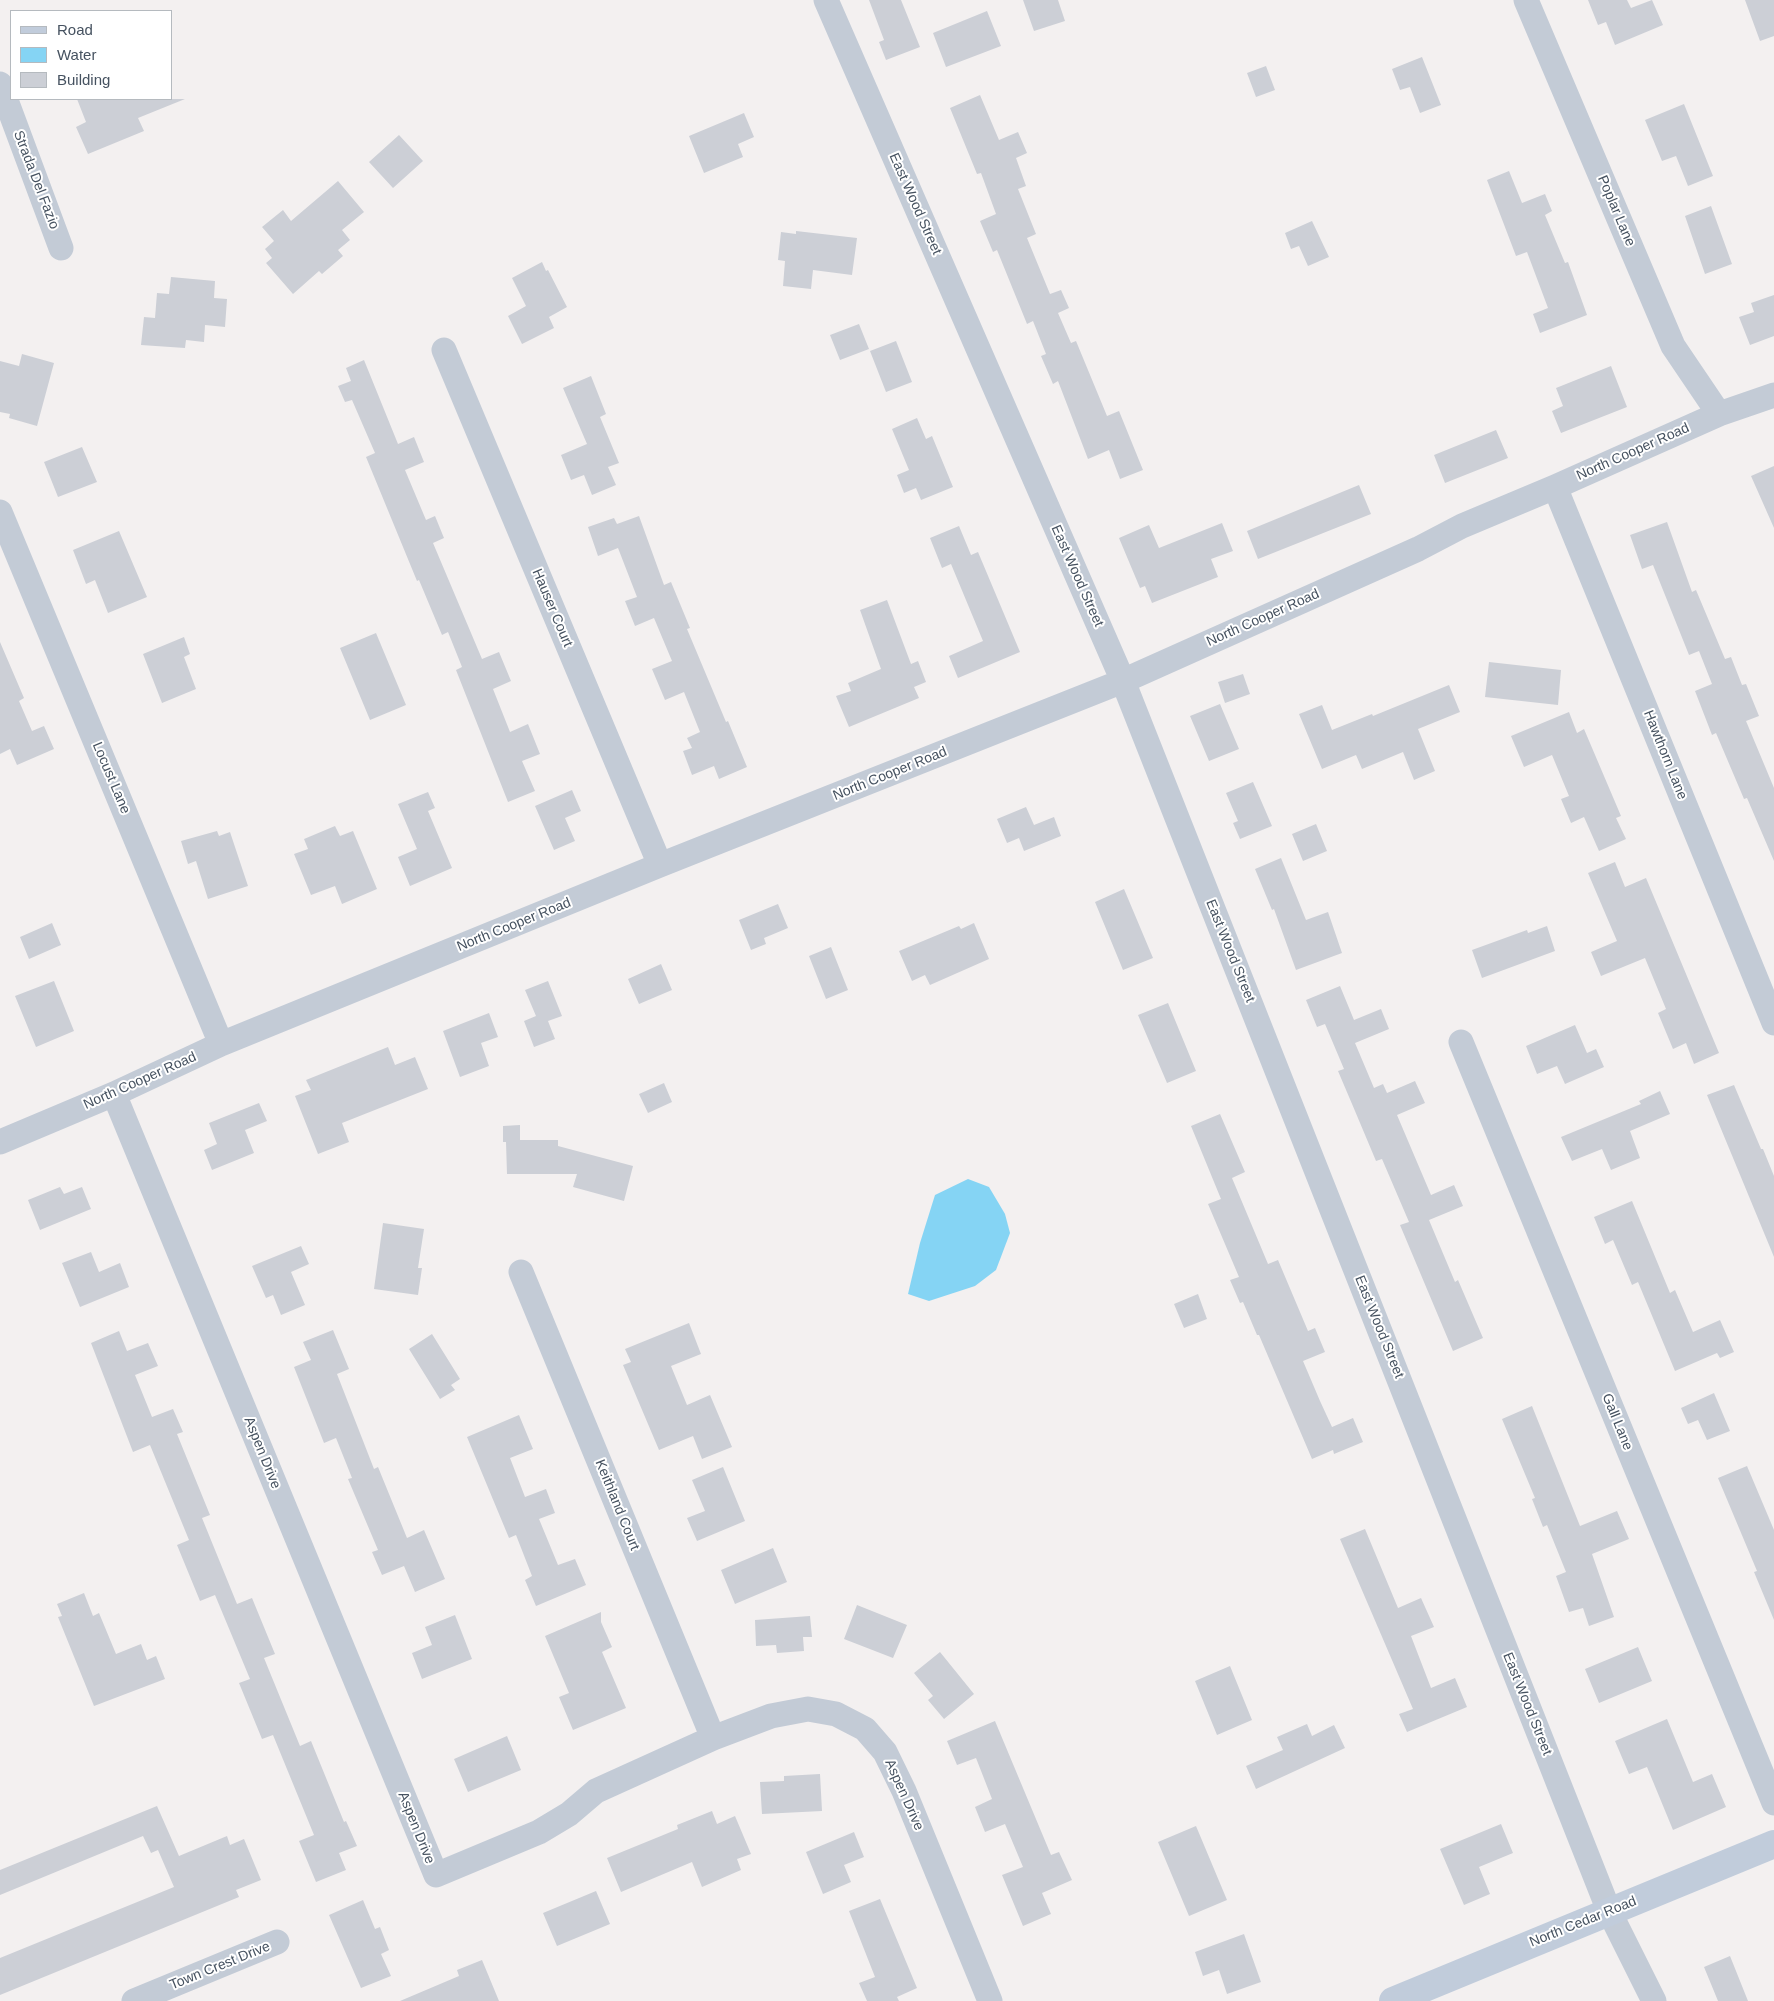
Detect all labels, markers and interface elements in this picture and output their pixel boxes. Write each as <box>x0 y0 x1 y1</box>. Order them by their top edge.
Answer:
legend <box>10 10 172 100</box>
text: Road <box>57 21 93 38</box>
text: Water <box>57 46 96 63</box>
text: Building <box>57 71 110 88</box>
street label: Strada Del Fazio <box>9 128 63 232</box>
street label: East Wood Street <box>885 151 945 257</box>
street label: Poplar Lane <box>1594 173 1638 249</box>
street label: North Cooper Road <box>1574 420 1692 484</box>
street label: East Wood Street <box>1047 523 1107 629</box>
street label: Hauser Court <box>528 566 576 650</box>
street label: North Cooper Road <box>1204 586 1322 650</box>
street label: Hawthorn Lane <box>1639 708 1691 802</box>
street label: Locust Lane <box>88 740 134 816</box>
street label: North Cooper Road <box>831 743 949 805</box>
street label: North Cooper Road <box>455 894 573 956</box>
street label: East Wood Street <box>1202 897 1258 1005</box>
street label: North Cooper Road <box>81 1049 199 1113</box>
street label: East Wood Street <box>1351 1273 1407 1381</box>
street label: Gall Lane <box>1598 1391 1636 1453</box>
street label: Aspen Drive <box>240 1415 284 1491</box>
street label: Keithland Court <box>591 1457 643 1553</box>
street label: East Wood Street <box>1499 1650 1555 1758</box>
street label: Aspen Drive <box>881 1757 927 1833</box>
street label: Aspen Drive <box>394 1790 438 1866</box>
street label: North Cedar Road <box>1527 1893 1639 1951</box>
street label: Town Crest Drive <box>167 1938 273 1994</box>

